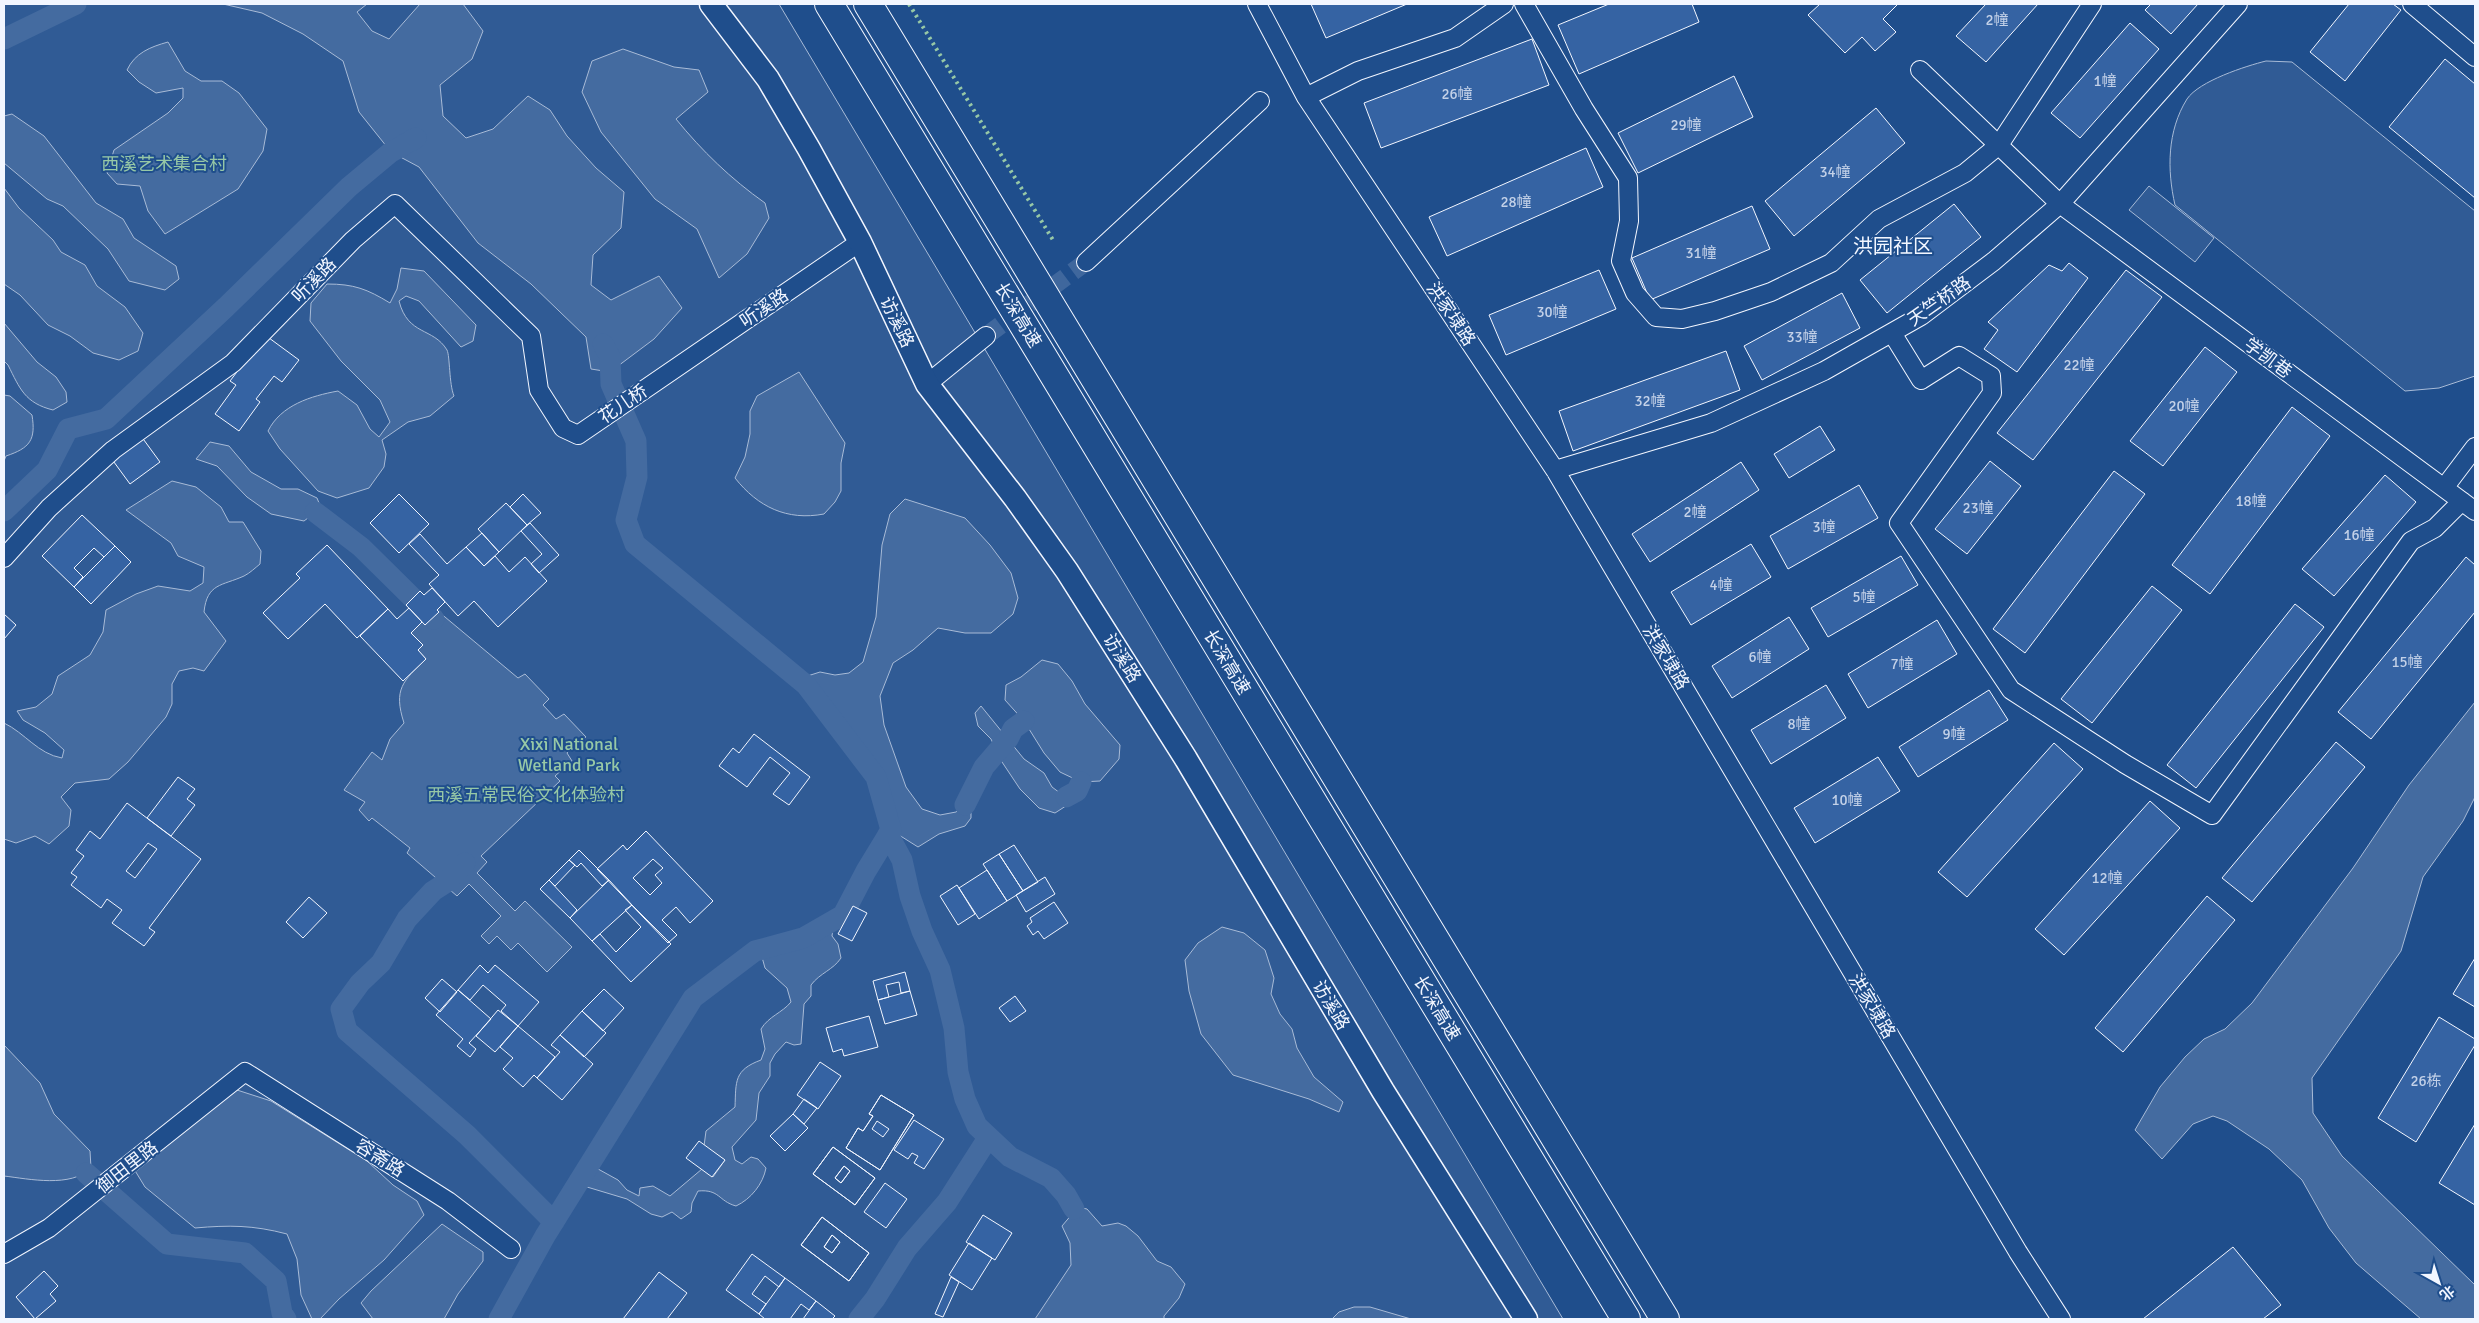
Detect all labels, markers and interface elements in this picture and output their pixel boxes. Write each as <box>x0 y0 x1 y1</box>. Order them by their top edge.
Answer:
house number: 2幢 <box>1985 11 2009 29</box>
house number: 1幢 <box>2093 72 2117 90</box>
house number: 26幢 <box>1441 85 1473 103</box>
house number: 29幢 <box>1670 116 1702 134</box>
park label: 西溪艺术集合村 <box>101 153 227 175</box>
house number: 34幢 <box>1819 163 1851 181</box>
house number: 28幢 <box>1500 193 1532 211</box>
district label: 洪园社区 <box>1853 234 1933 259</box>
house number: 31幢 <box>1685 244 1717 262</box>
street label: 听溪路 <box>287 253 341 307</box>
street label: 天竺桥路 <box>1903 271 1975 331</box>
street label: 长深高速 <box>990 278 1046 352</box>
street label: 洪家埭路 <box>1422 278 1480 350</box>
street label: 听溪路 <box>735 284 793 332</box>
street label: 访溪路 <box>875 293 919 351</box>
house number: 30幢 <box>1536 303 1568 321</box>
house number: 33幢 <box>1786 328 1818 346</box>
street label: 学凯巷 <box>2240 333 2296 383</box>
house number: 22幢 <box>2063 356 2095 374</box>
street label: 花儿桥 <box>594 380 652 428</box>
house number: 32幢 <box>1634 392 1666 410</box>
house number: 20幢 <box>2168 397 2200 415</box>
house number: 18幢 <box>2235 492 2267 510</box>
house number: 23幢 <box>1962 499 1994 517</box>
house number: 2幢 <box>1683 503 1707 521</box>
house number: 3幢 <box>1812 518 1836 536</box>
house number: 16幢 <box>2343 526 2375 544</box>
house number: 4幢 <box>1709 576 1733 594</box>
house number: 5幢 <box>1852 588 1876 606</box>
street label: 洪家埭路 <box>1638 620 1694 694</box>
street label: 长深高速 <box>1199 625 1255 699</box>
street label: 访溪路 <box>1098 629 1146 687</box>
house number: 6幢 <box>1748 648 1772 666</box>
house number: 15幢 <box>2391 653 2423 671</box>
house number: 7幢 <box>1890 655 1914 673</box>
house number: 8幢 <box>1787 715 1811 733</box>
house number: 9幢 <box>1942 725 1966 743</box>
park label: Xixi National Wetland Park <box>518 733 620 776</box>
park label: 西溪五常民俗文化体验村 <box>427 784 625 806</box>
house number: 10幢 <box>1831 791 1863 809</box>
house number: 12幢 <box>2091 869 2123 887</box>
street label: 洪家埭路 <box>1844 969 1900 1043</box>
street label: 长深高速 <box>1409 971 1465 1045</box>
street label: 访溪路 <box>1308 976 1354 1034</box>
house number: 26栋 <box>2410 1072 2442 1090</box>
street label: 容斋路 <box>351 1134 409 1182</box>
street label: 御田里路 <box>92 1136 162 1198</box>
north arrow <box>2414 1258 2464 1308</box>
text: 北 <box>2436 1282 2458 1304</box>

